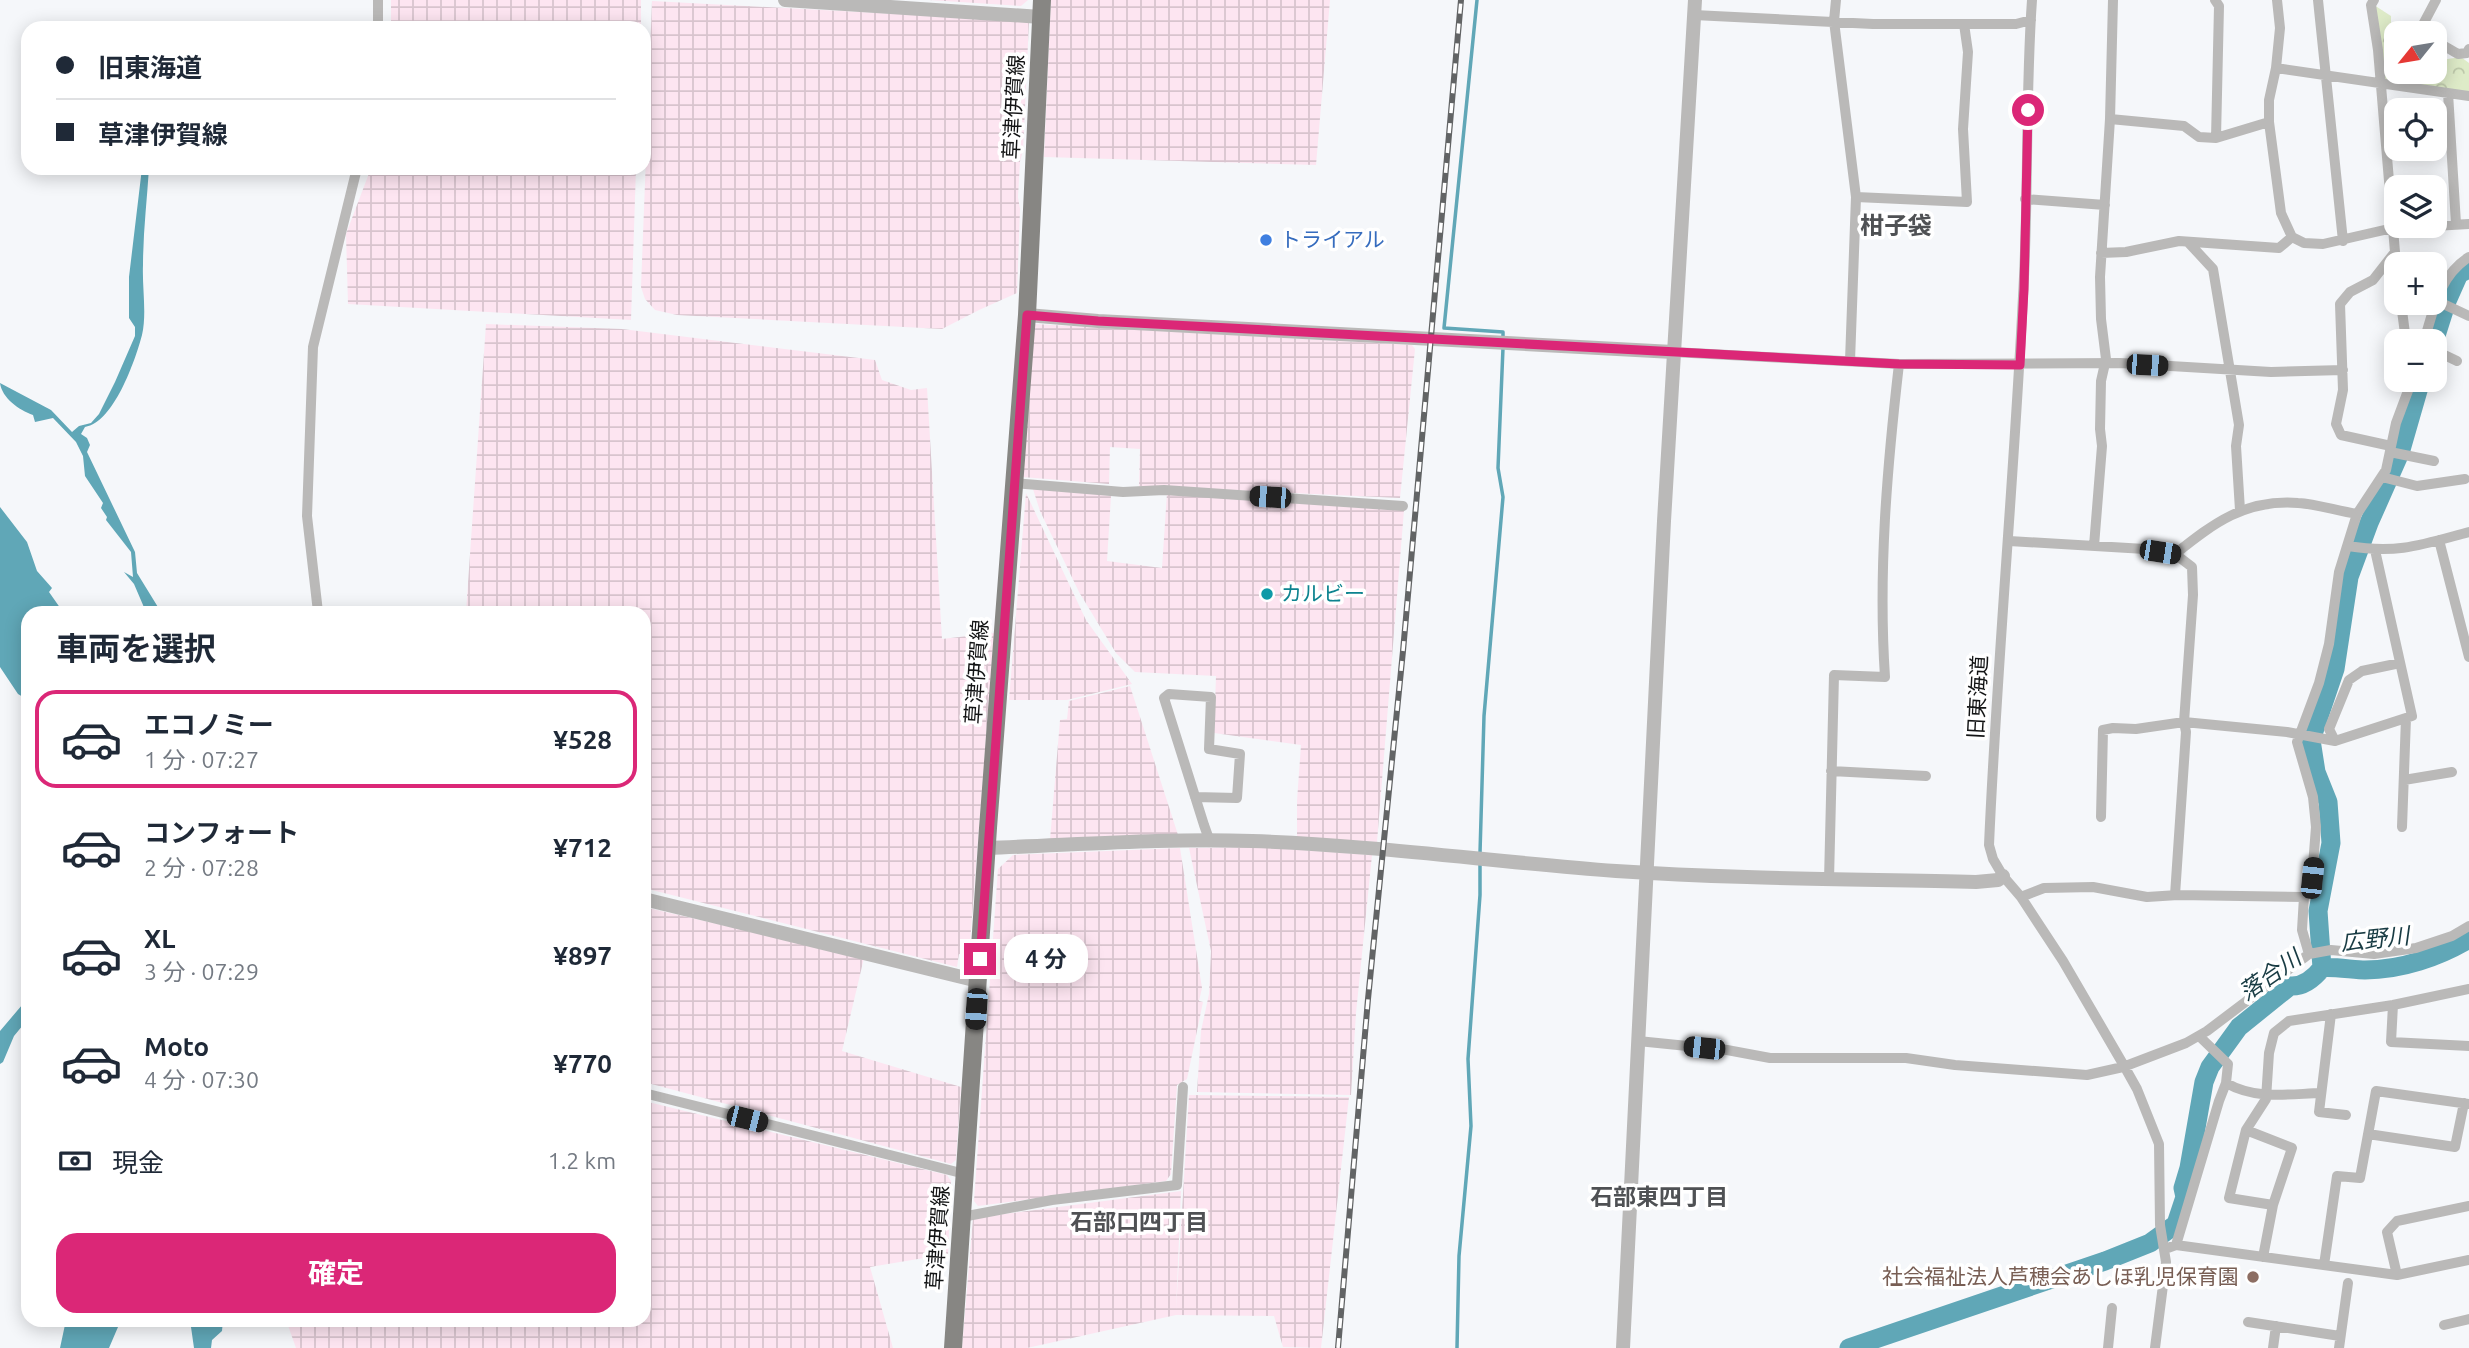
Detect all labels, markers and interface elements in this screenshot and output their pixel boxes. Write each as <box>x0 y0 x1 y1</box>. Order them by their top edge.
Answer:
north arrow <box>2384 21 2446 84</box>
map controls <box>2384 21 2447 392</box>
text: 旧東海道 <box>98 53 202 82</box>
street label: 草津伊賀線 <box>998 54 1028 160</box>
route start <box>2012 94 2044 126</box>
button: locate <box>2384 98 2447 161</box>
text: 草津伊賀線 <box>98 120 228 149</box>
button: layers <box>2384 175 2447 238</box>
district label: 柑子袋 <box>1860 212 1932 239</box>
place label: トライアル <box>1280 227 1385 251</box>
marker: トライアル <box>1258 232 1274 248</box>
button: + <box>2384 252 2447 315</box>
button: − <box>2384 329 2447 392</box>
car <box>2126 353 2169 377</box>
car <box>1249 485 1292 509</box>
car <box>2138 538 2183 566</box>
place label: カルビー <box>1281 581 1365 605</box>
marker: カルビー <box>1259 586 1275 602</box>
street label: 草津伊賀線 <box>960 619 992 725</box>
text: 車両を選択 <box>56 630 216 666</box>
street label: 旧東海道 <box>1963 654 1991 740</box>
icon: car <box>60 708 123 771</box>
text: エコノミー <box>144 710 274 739</box>
text: ¥528 <box>553 725 612 754</box>
text: 1 分 · 07:27 <box>144 747 259 772</box>
icon: car <box>60 816 123 879</box>
text: コンフォート <box>144 818 299 847</box>
text: ¥712 <box>553 833 612 862</box>
text: 2 分 · 07:28 <box>144 855 259 880</box>
car <box>2300 856 2325 900</box>
water label: 広野川 <box>2339 922 2414 955</box>
icon: car <box>60 924 123 987</box>
text: XL <box>144 924 175 953</box>
callout: 4 分 <box>1004 934 1088 984</box>
text: ¥897 <box>553 941 612 970</box>
route end <box>964 943 996 975</box>
water label: 落合川 <box>2234 943 2308 1005</box>
text: 4 分 <box>1025 946 1067 971</box>
text: 3 分 · 07:29 <box>144 959 259 984</box>
car <box>965 987 988 1031</box>
icon: car <box>60 1032 123 1095</box>
text: Moto <box>144 1032 209 1061</box>
car <box>1683 1035 1726 1061</box>
text: ¥770 <box>553 1049 612 1078</box>
text: 4 分 · 07:30 <box>144 1067 259 1092</box>
car <box>725 1104 770 1134</box>
icon: cash <box>56 1142 94 1180</box>
text: 現金 <box>112 1148 164 1177</box>
text: 1.2 km <box>548 1148 616 1173</box>
district label: 石部東四丁目 <box>1590 1184 1728 1209</box>
street label: 草津伊賀線 <box>921 1185 953 1291</box>
district label: 石部口四丁目 <box>1070 1209 1208 1234</box>
button: 確定 <box>56 1233 616 1313</box>
place label: 社会福祉法人芦穂会あしほ乳児保育園 <box>1882 1264 2239 1288</box>
marker: 社会福祉法人芦穂会あしほ乳児保育園 <box>2245 1269 2261 1285</box>

